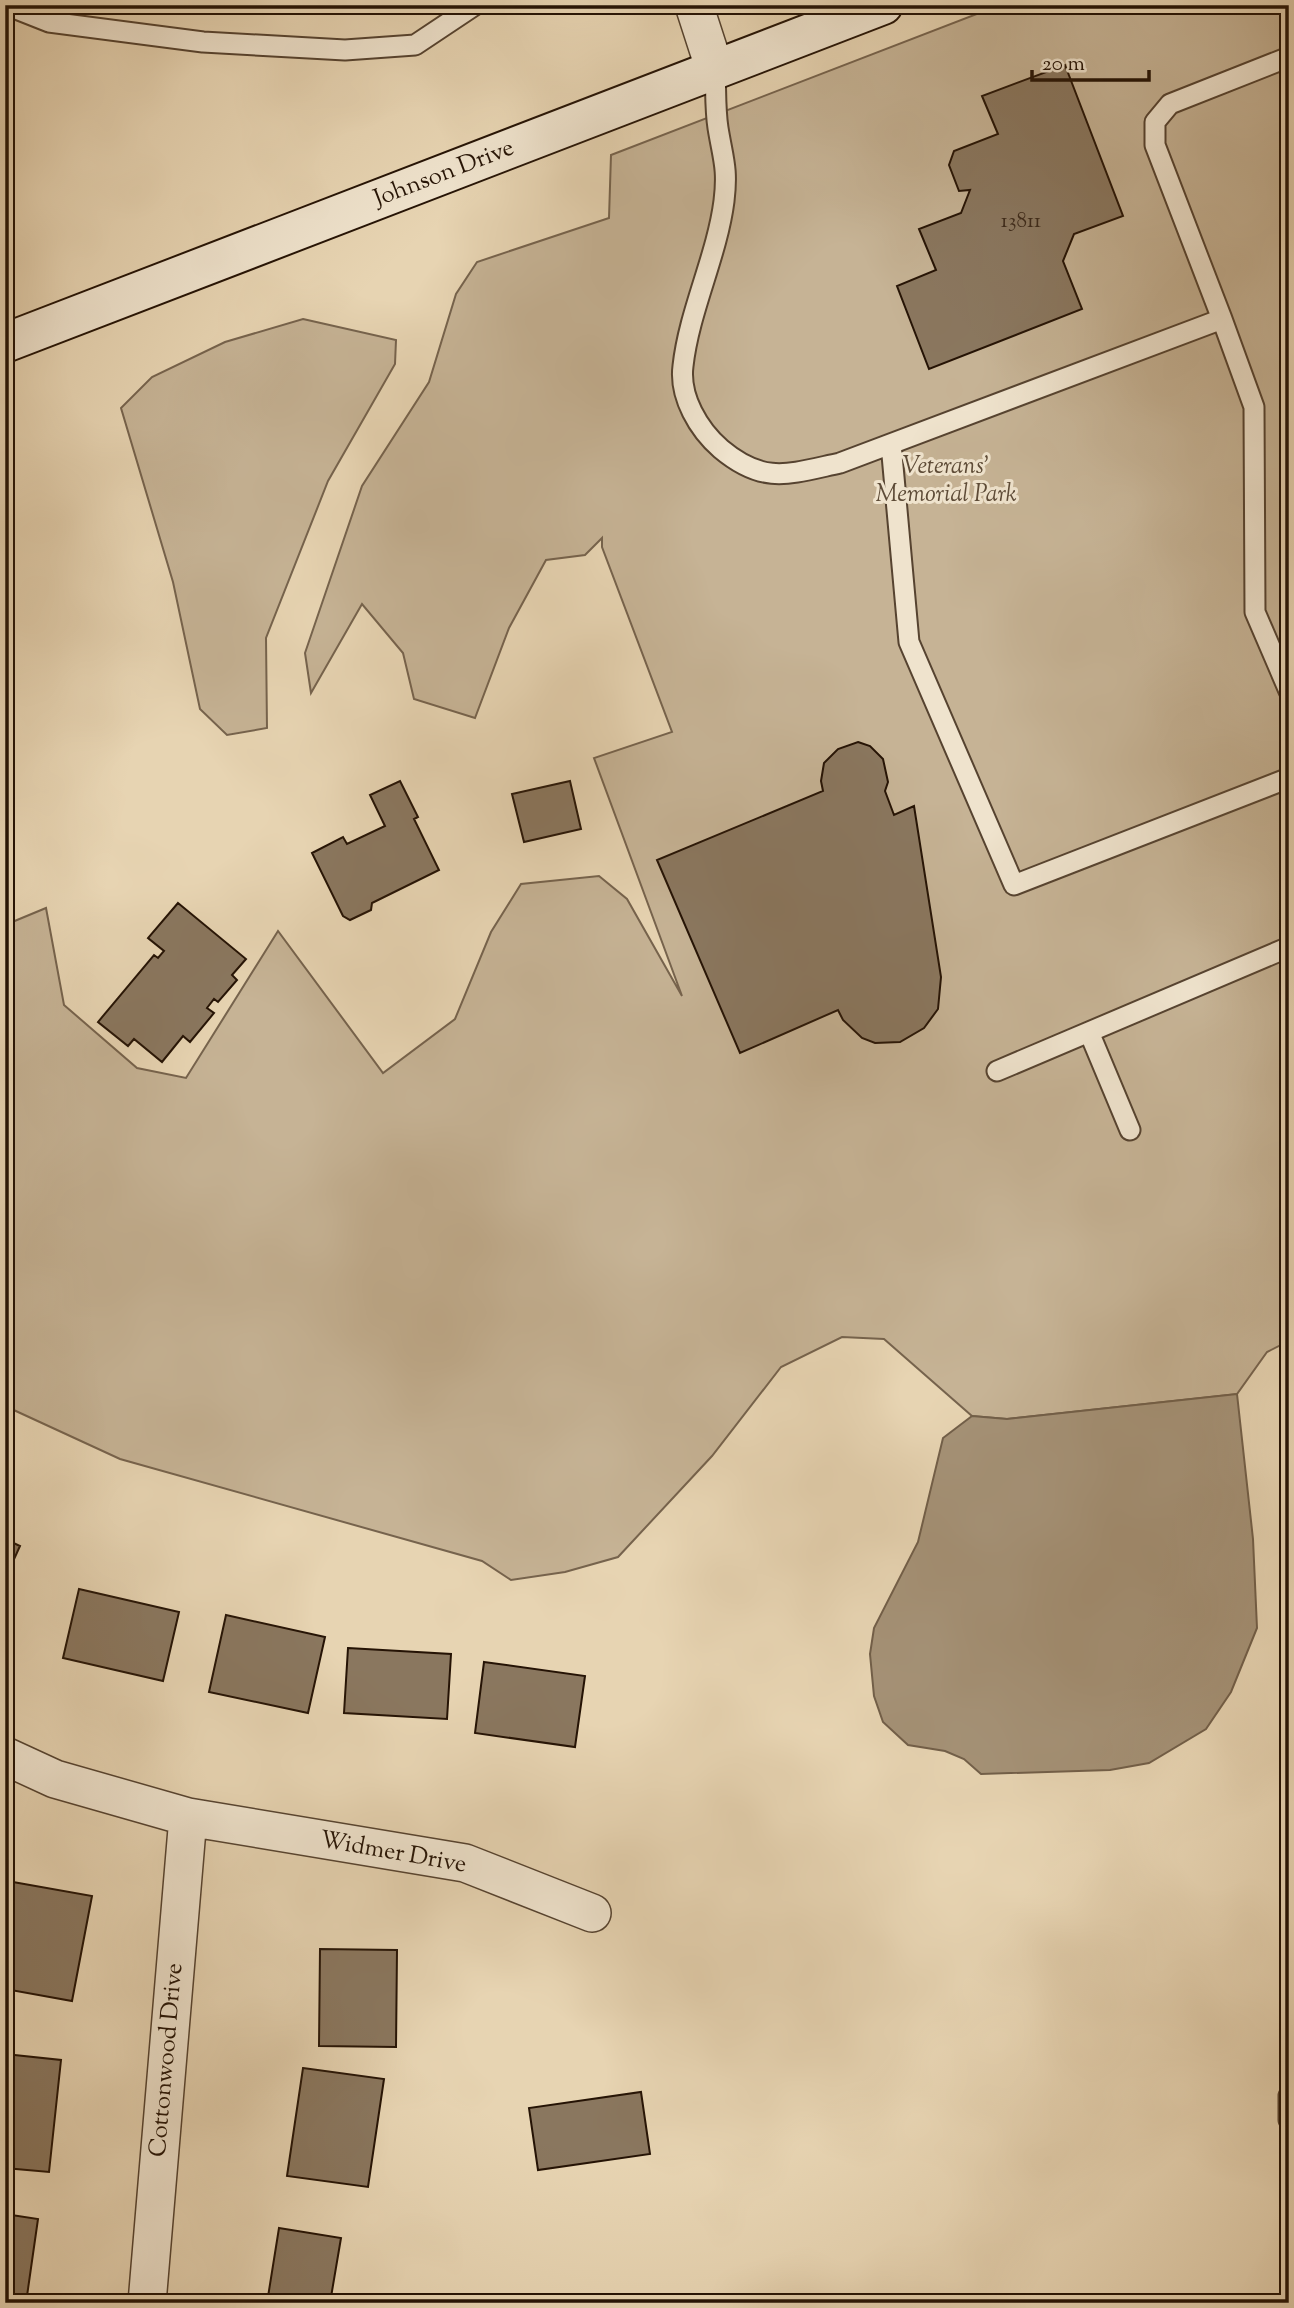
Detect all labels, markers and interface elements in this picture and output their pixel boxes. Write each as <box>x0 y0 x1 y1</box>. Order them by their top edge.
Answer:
scale bar <box>1032 38 1149 82</box>
text: 20 m <box>1042 50 1085 80</box>
street label: Johnson Drive <box>367 132 519 217</box>
house number: 13811 <box>1001 207 1041 237</box>
park label: Veterans' Memorial Park <box>875 450 1017 512</box>
street label: Widmer Drive <box>317 1823 469 1883</box>
street label: Cottonwood Drive <box>142 1962 192 2158</box>

